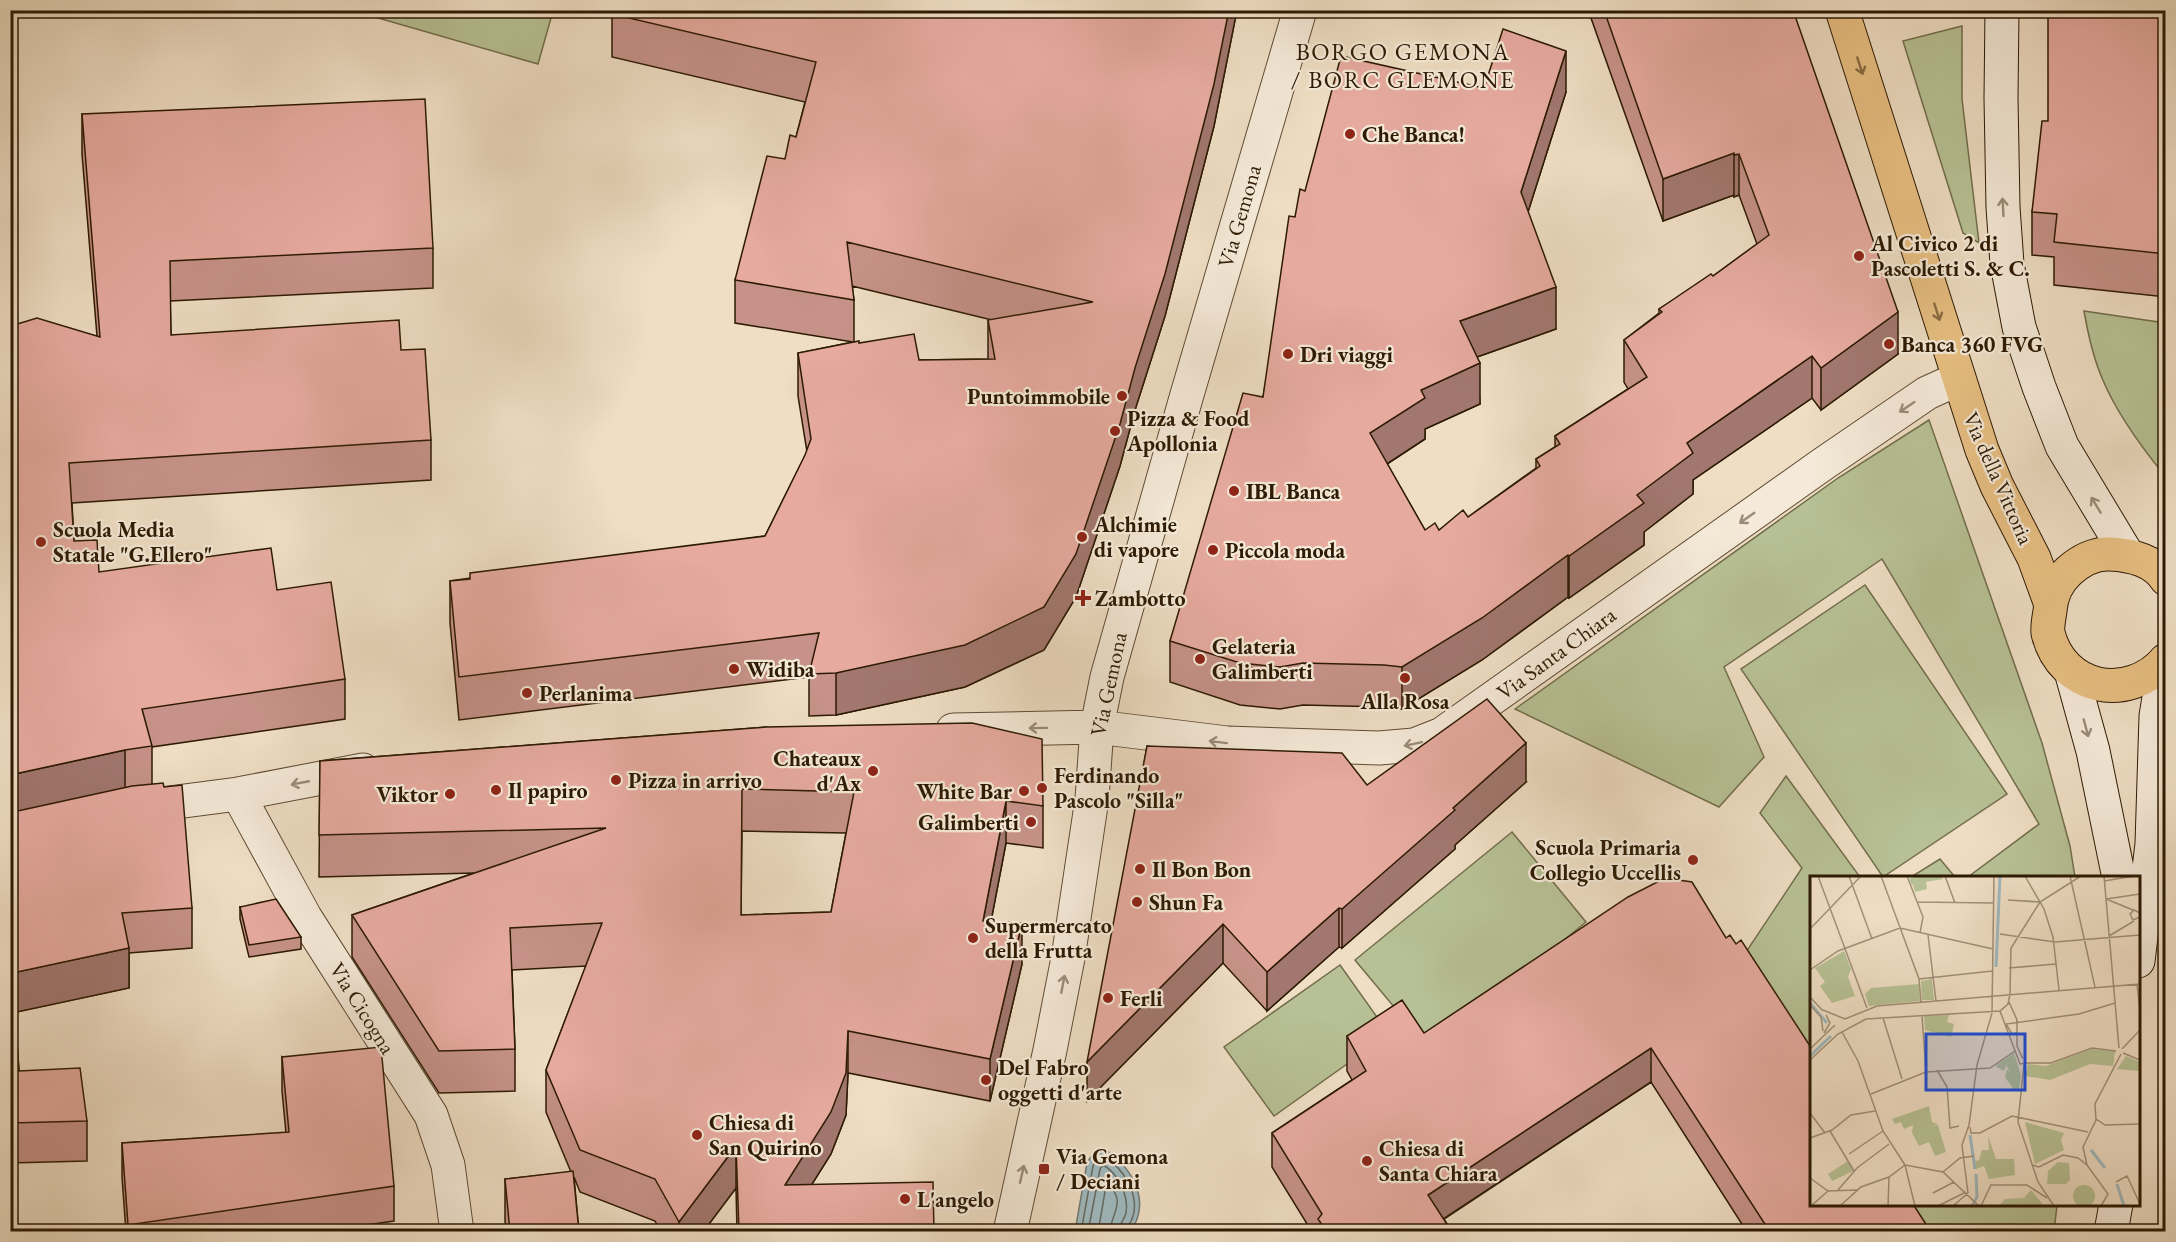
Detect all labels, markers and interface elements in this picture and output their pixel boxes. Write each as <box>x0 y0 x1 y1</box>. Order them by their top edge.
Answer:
district label: BORGO GEMONA / BORC GLEMONE <box>1291 36 1515 95</box>
one-way arrow <box>1855 56 1866 75</box>
place label: Che Banca! <box>1362 120 1465 149</box>
marker: Che Banca! <box>1343 127 1357 141</box>
street label: Via Gemona <box>1211 161 1268 271</box>
one-way arrow <box>1998 198 2009 218</box>
place label: Al Civico 2 di Pascoletti S. & C. <box>1870 229 2030 283</box>
marker: Al Civico 2 di Pascoletti S. & C. <box>1852 249 1866 263</box>
one-way arrow <box>1933 302 1944 321</box>
place label: Banca 360 FVG <box>1901 330 2043 359</box>
marker: Banca 360 FVG <box>1882 337 1896 351</box>
place label: Dri viaggi <box>1300 340 1393 369</box>
marker: Dri viaggi <box>1281 347 1295 361</box>
place label: Puntoimmobile <box>967 382 1110 411</box>
marker: Puntoimmobile <box>1115 389 1129 403</box>
one-way arrow <box>1899 400 1916 413</box>
place label: Pizza & Food Apollonia <box>1126 404 1249 458</box>
street label: Via della Vittoria <box>1956 407 2041 549</box>
marker: Pizza & Food Apollonia <box>1108 424 1122 438</box>
place label: IBL Banca <box>1246 477 1340 506</box>
marker: IBL Banca <box>1227 484 1241 498</box>
one-way arrow <box>2090 497 2102 514</box>
place label: Alchimie di vapore <box>1093 510 1179 564</box>
one-way arrow <box>1739 512 1756 524</box>
place label: Scuola Media Statale "G.Ellero" <box>53 515 213 569</box>
marker: Alchimie di vapore <box>1075 530 1089 544</box>
marker: Scuola Media Statale "G.Ellero" <box>34 535 48 549</box>
place label: Piccola moda <box>1225 536 1346 565</box>
marker: Piccola moda <box>1206 543 1220 557</box>
place label: Zambotto <box>1095 584 1186 613</box>
marker: Zambotto <box>1076 591 1090 605</box>
street label: Via Santa Chiara <box>1491 600 1622 707</box>
street label: Via Gemona <box>1083 629 1134 739</box>
place label: Gelateria Galimberti <box>1212 632 1313 686</box>
marker: Gelateria Galimberti <box>1193 652 1207 666</box>
place label: Widiba <box>746 655 815 684</box>
marker: Widiba <box>727 662 741 676</box>
marker: Alla Rosa <box>1398 671 1412 685</box>
place label: Perlanima <box>539 679 633 708</box>
marker: Perlanima <box>520 686 534 700</box>
place label: Alla Rosa <box>1360 687 1450 716</box>
one-way arrow <box>2081 718 2093 737</box>
one-way arrow <box>1029 722 1049 734</box>
one-way arrow <box>1209 736 1229 747</box>
one-way arrow <box>1404 738 1423 750</box>
place label: Chateaux d'Ax <box>773 744 861 798</box>
place label: Ferdinando Pascolo "Silla" <box>1054 761 1183 815</box>
marker: Chateaux d'Ax <box>866 764 880 778</box>
place label: Pizza in arrivo <box>628 766 762 795</box>
marker: Pizza in arrivo <box>609 773 623 787</box>
place label: Il papiro <box>508 776 588 805</box>
place label: White Bar <box>916 777 1013 806</box>
one-way arrow <box>291 778 310 789</box>
place label: Viktor <box>376 780 439 809</box>
marker: Ferdinando Pascolo "Silla" <box>1035 781 1049 795</box>
marker: Il papiro <box>489 783 503 797</box>
marker: White Bar <box>1017 784 1031 798</box>
marker: Viktor <box>443 787 457 801</box>
place label: Galimberti <box>918 808 1019 837</box>
marker: Galimberti <box>1024 815 1038 829</box>
place label: Scuola Primaria Collegio Uccellis <box>1530 833 1681 887</box>
marker: Scuola Primaria Collegio Uccellis <box>1686 853 1700 867</box>
place label: Il Bon Bon <box>1152 855 1252 884</box>
marker: Il Bon Bon <box>1133 862 1147 876</box>
inset map <box>1810 876 2140 1206</box>
place label: Shun Fa <box>1149 888 1223 917</box>
marker: Shun Fa <box>1130 895 1144 909</box>
place label: Supermercato della Frutta <box>985 911 1112 965</box>
marker: Supermercato della Frutta <box>966 931 980 945</box>
street label: Via Cicogna <box>323 957 402 1060</box>
one-way arrow <box>1058 974 1069 994</box>
place label: Ferli <box>1120 984 1163 1013</box>
marker: Ferli <box>1101 991 1115 1005</box>
place label: Del Fabro oggetti d'arte <box>998 1053 1122 1107</box>
marker: Del Fabro oggetti d'arte <box>979 1073 993 1087</box>
place label: Chiesa di San Quirino <box>709 1108 822 1162</box>
marker: Chiesa di San Quirino <box>690 1128 704 1142</box>
place label: Chiesa di Santa Chiara <box>1379 1134 1498 1188</box>
place label: Via Gemona / Deciani <box>1056 1142 1169 1196</box>
marker: Chiesa di Santa Chiara <box>1360 1154 1374 1168</box>
marker: Via Gemona / Deciani <box>1037 1162 1051 1176</box>
one-way arrow <box>1017 1165 1029 1184</box>
place label: L'angelo <box>917 1185 994 1214</box>
marker: L'angelo <box>898 1192 912 1206</box>

